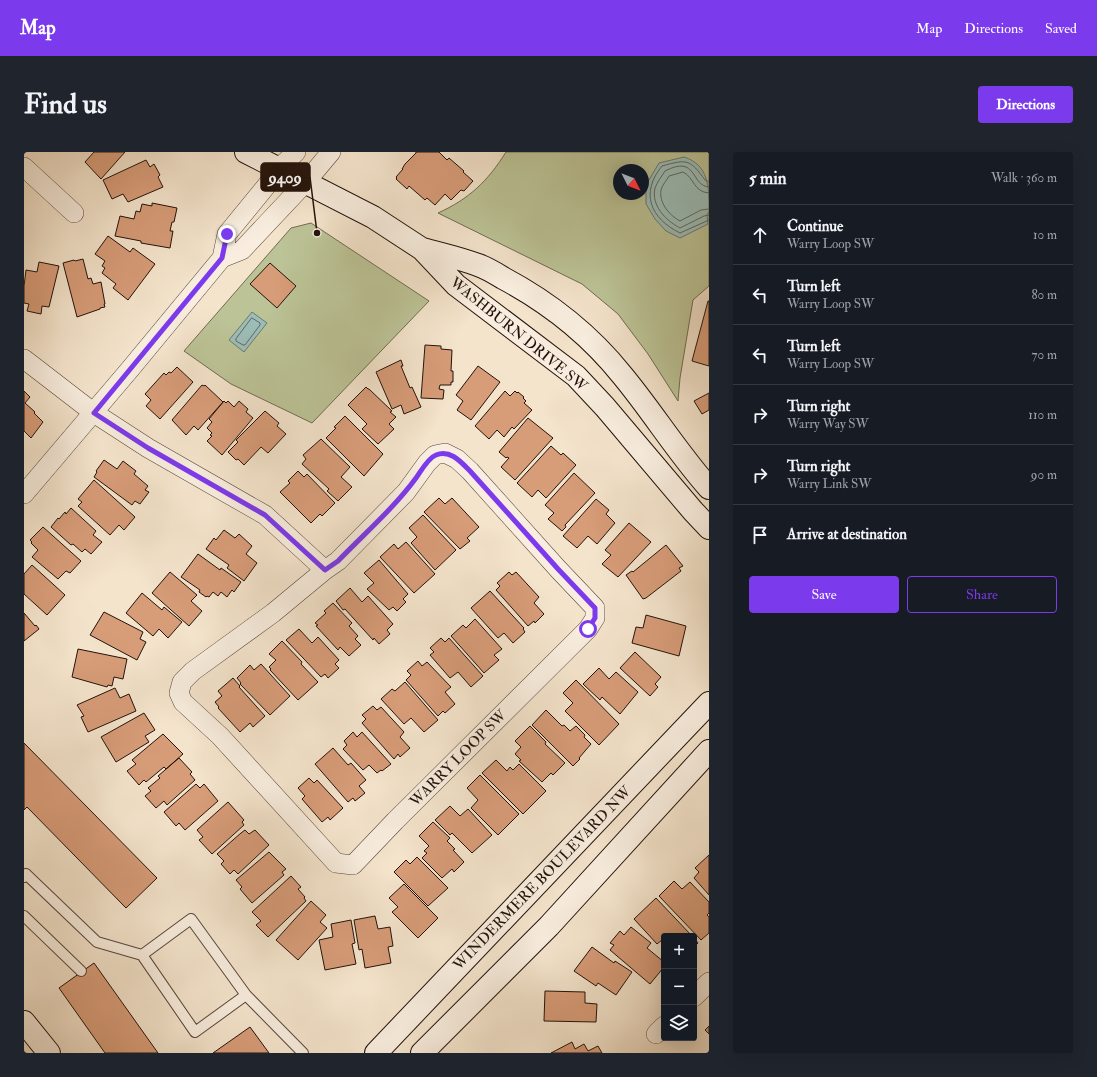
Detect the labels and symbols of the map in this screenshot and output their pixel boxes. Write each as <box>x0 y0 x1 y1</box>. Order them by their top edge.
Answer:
callout: 9409 <box>261 163 310 191</box>
north arrow <box>613 164 649 200</box>
text: 9409 <box>266 168 302 188</box>
route end <box>218 225 236 243</box>
street label: WASHBURN DRIVE SW <box>445 273 592 396</box>
route start <box>579 620 597 638</box>
street label: WARRY LOOP SW <box>405 705 511 811</box>
street label: WINDERMERE BOULEVARD NW <box>448 782 636 975</box>

